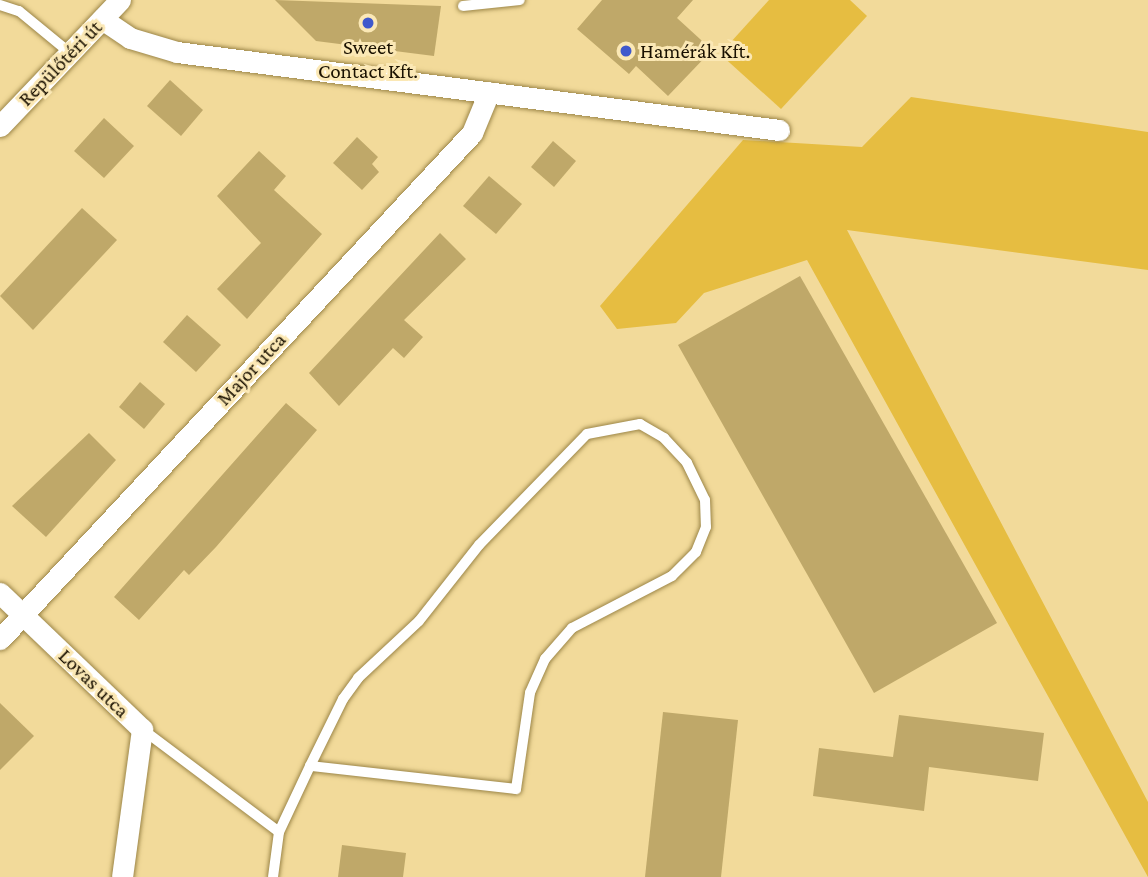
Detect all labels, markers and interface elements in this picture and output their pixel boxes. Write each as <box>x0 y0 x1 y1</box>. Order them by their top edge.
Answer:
street label: Repülőtéri út <box>13 15 107 111</box>
marker: Sweet Contact Kft. <box>360 15 376 31</box>
place label: Sweet Contact Kft. <box>318 34 418 84</box>
place label: Hamérák Kft. <box>640 38 750 64</box>
marker: Hamérák Kft. <box>618 43 634 59</box>
street label: Major utca <box>211 327 291 411</box>
street label: Lovas utca <box>53 643 135 723</box>

